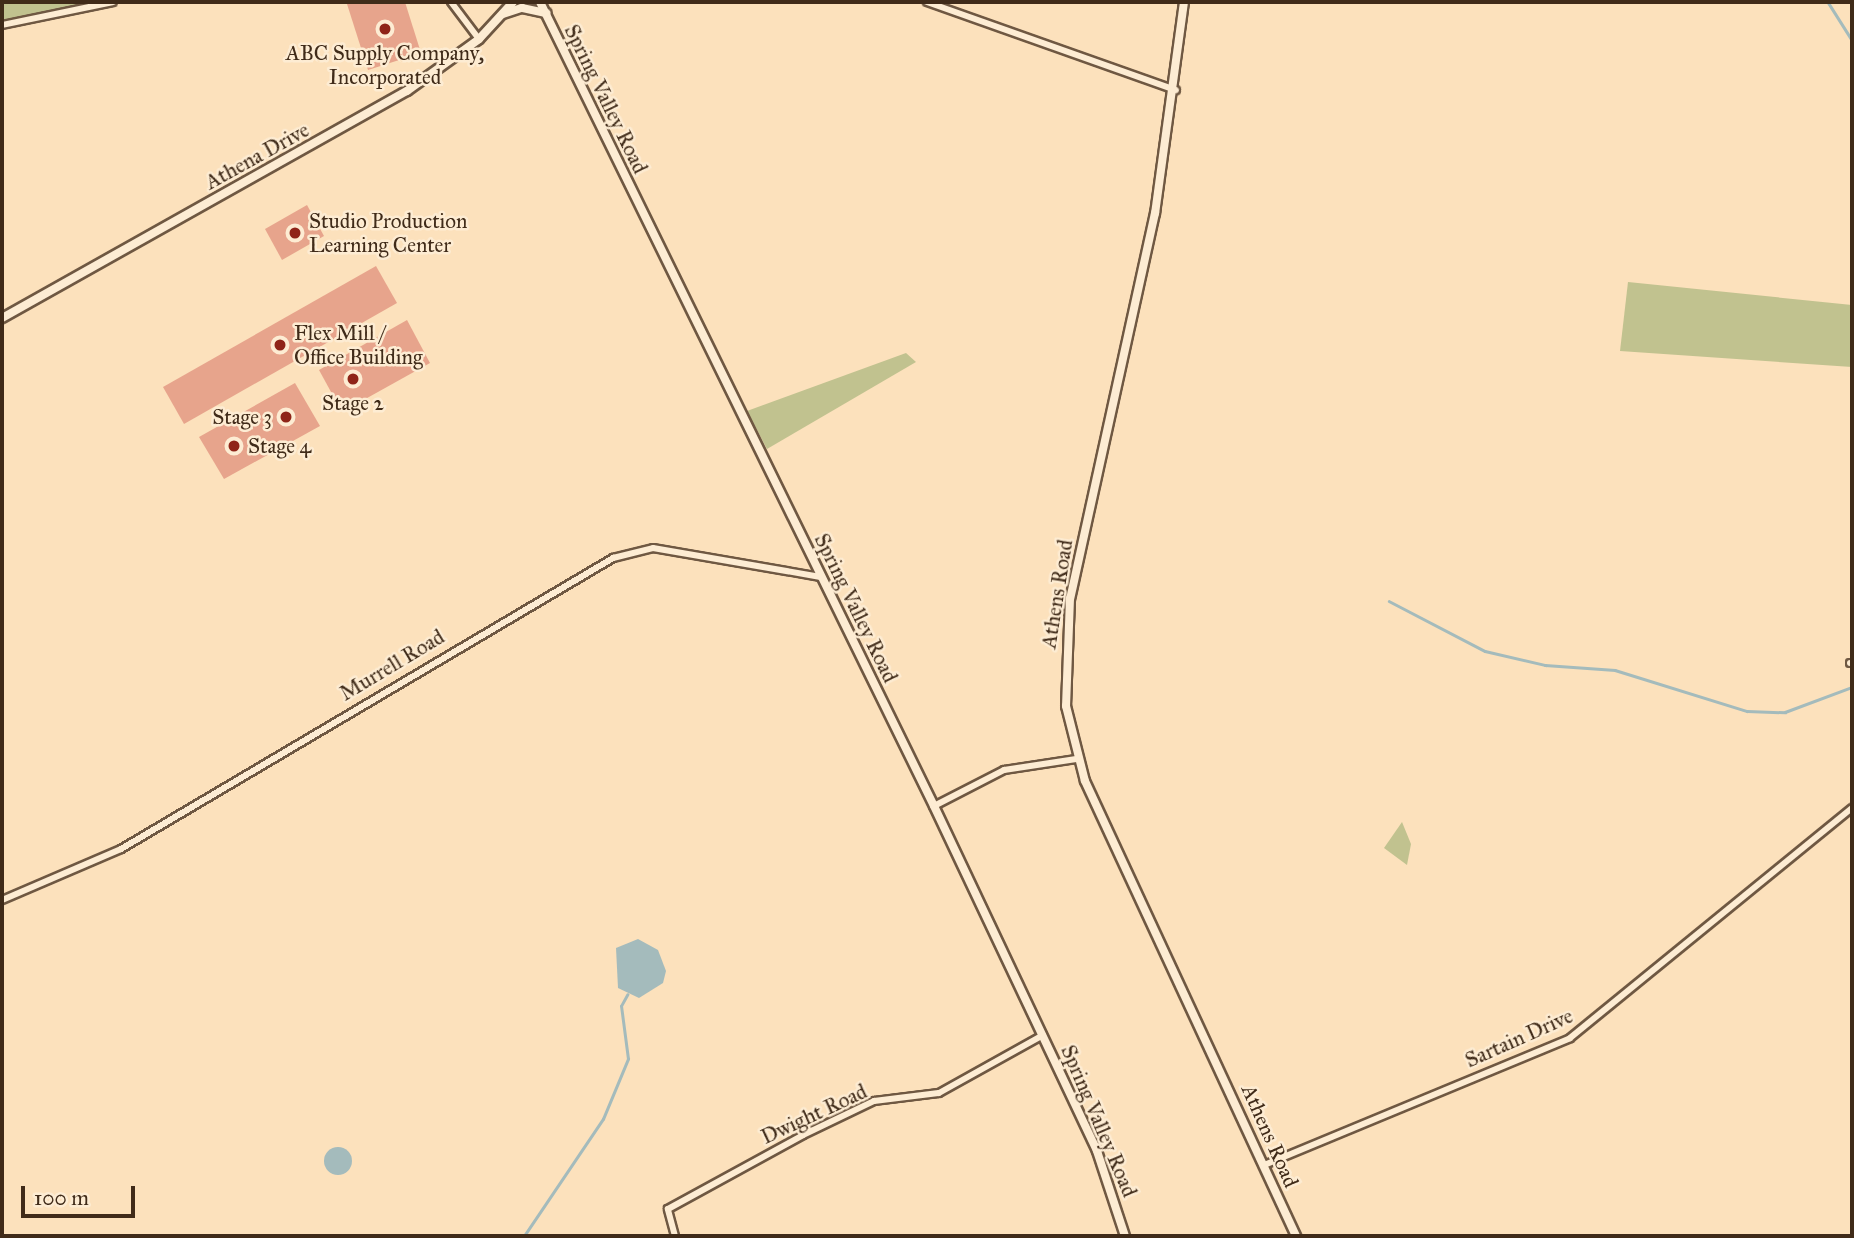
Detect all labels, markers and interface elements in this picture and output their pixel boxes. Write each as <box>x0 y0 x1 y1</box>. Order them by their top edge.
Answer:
street label: Spring Valley Road <box>559 20 653 178</box>
marker: ABC Supply Company, Incorporated <box>377 21 393 37</box>
place label: ABC Supply Company, Incorporated <box>286 40 484 90</box>
street label: Athena Drive <box>201 117 313 195</box>
place label: Studio Production Learning Center <box>309 208 467 258</box>
marker: Studio Production Learning Center <box>287 225 303 241</box>
place label: Flex Mill / Office Building <box>294 320 423 370</box>
marker: Flex Mill / Office Building <box>272 337 288 353</box>
marker: Stage 2 <box>345 371 361 387</box>
place label: Stage 2 <box>322 390 384 416</box>
place label: Stage 3 <box>212 404 272 430</box>
marker: Stage 3 <box>278 409 294 425</box>
place label: Stage 4 <box>248 433 311 459</box>
marker: Stage 4 <box>226 438 242 454</box>
street label: Spring Valley Road <box>809 529 903 687</box>
street label: Athens Road <box>1036 538 1078 650</box>
street label: Murrell Road <box>335 624 449 706</box>
street label: Sartain Drive <box>1461 1003 1577 1073</box>
street label: Spring Valley Road <box>1056 1041 1142 1201</box>
street label: Dwight Road <box>757 1078 871 1150</box>
street label: Athens Road <box>1236 1081 1304 1191</box>
scale bar <box>24 1172 138 1216</box>
text: 100 m <box>34 1185 89 1211</box>

